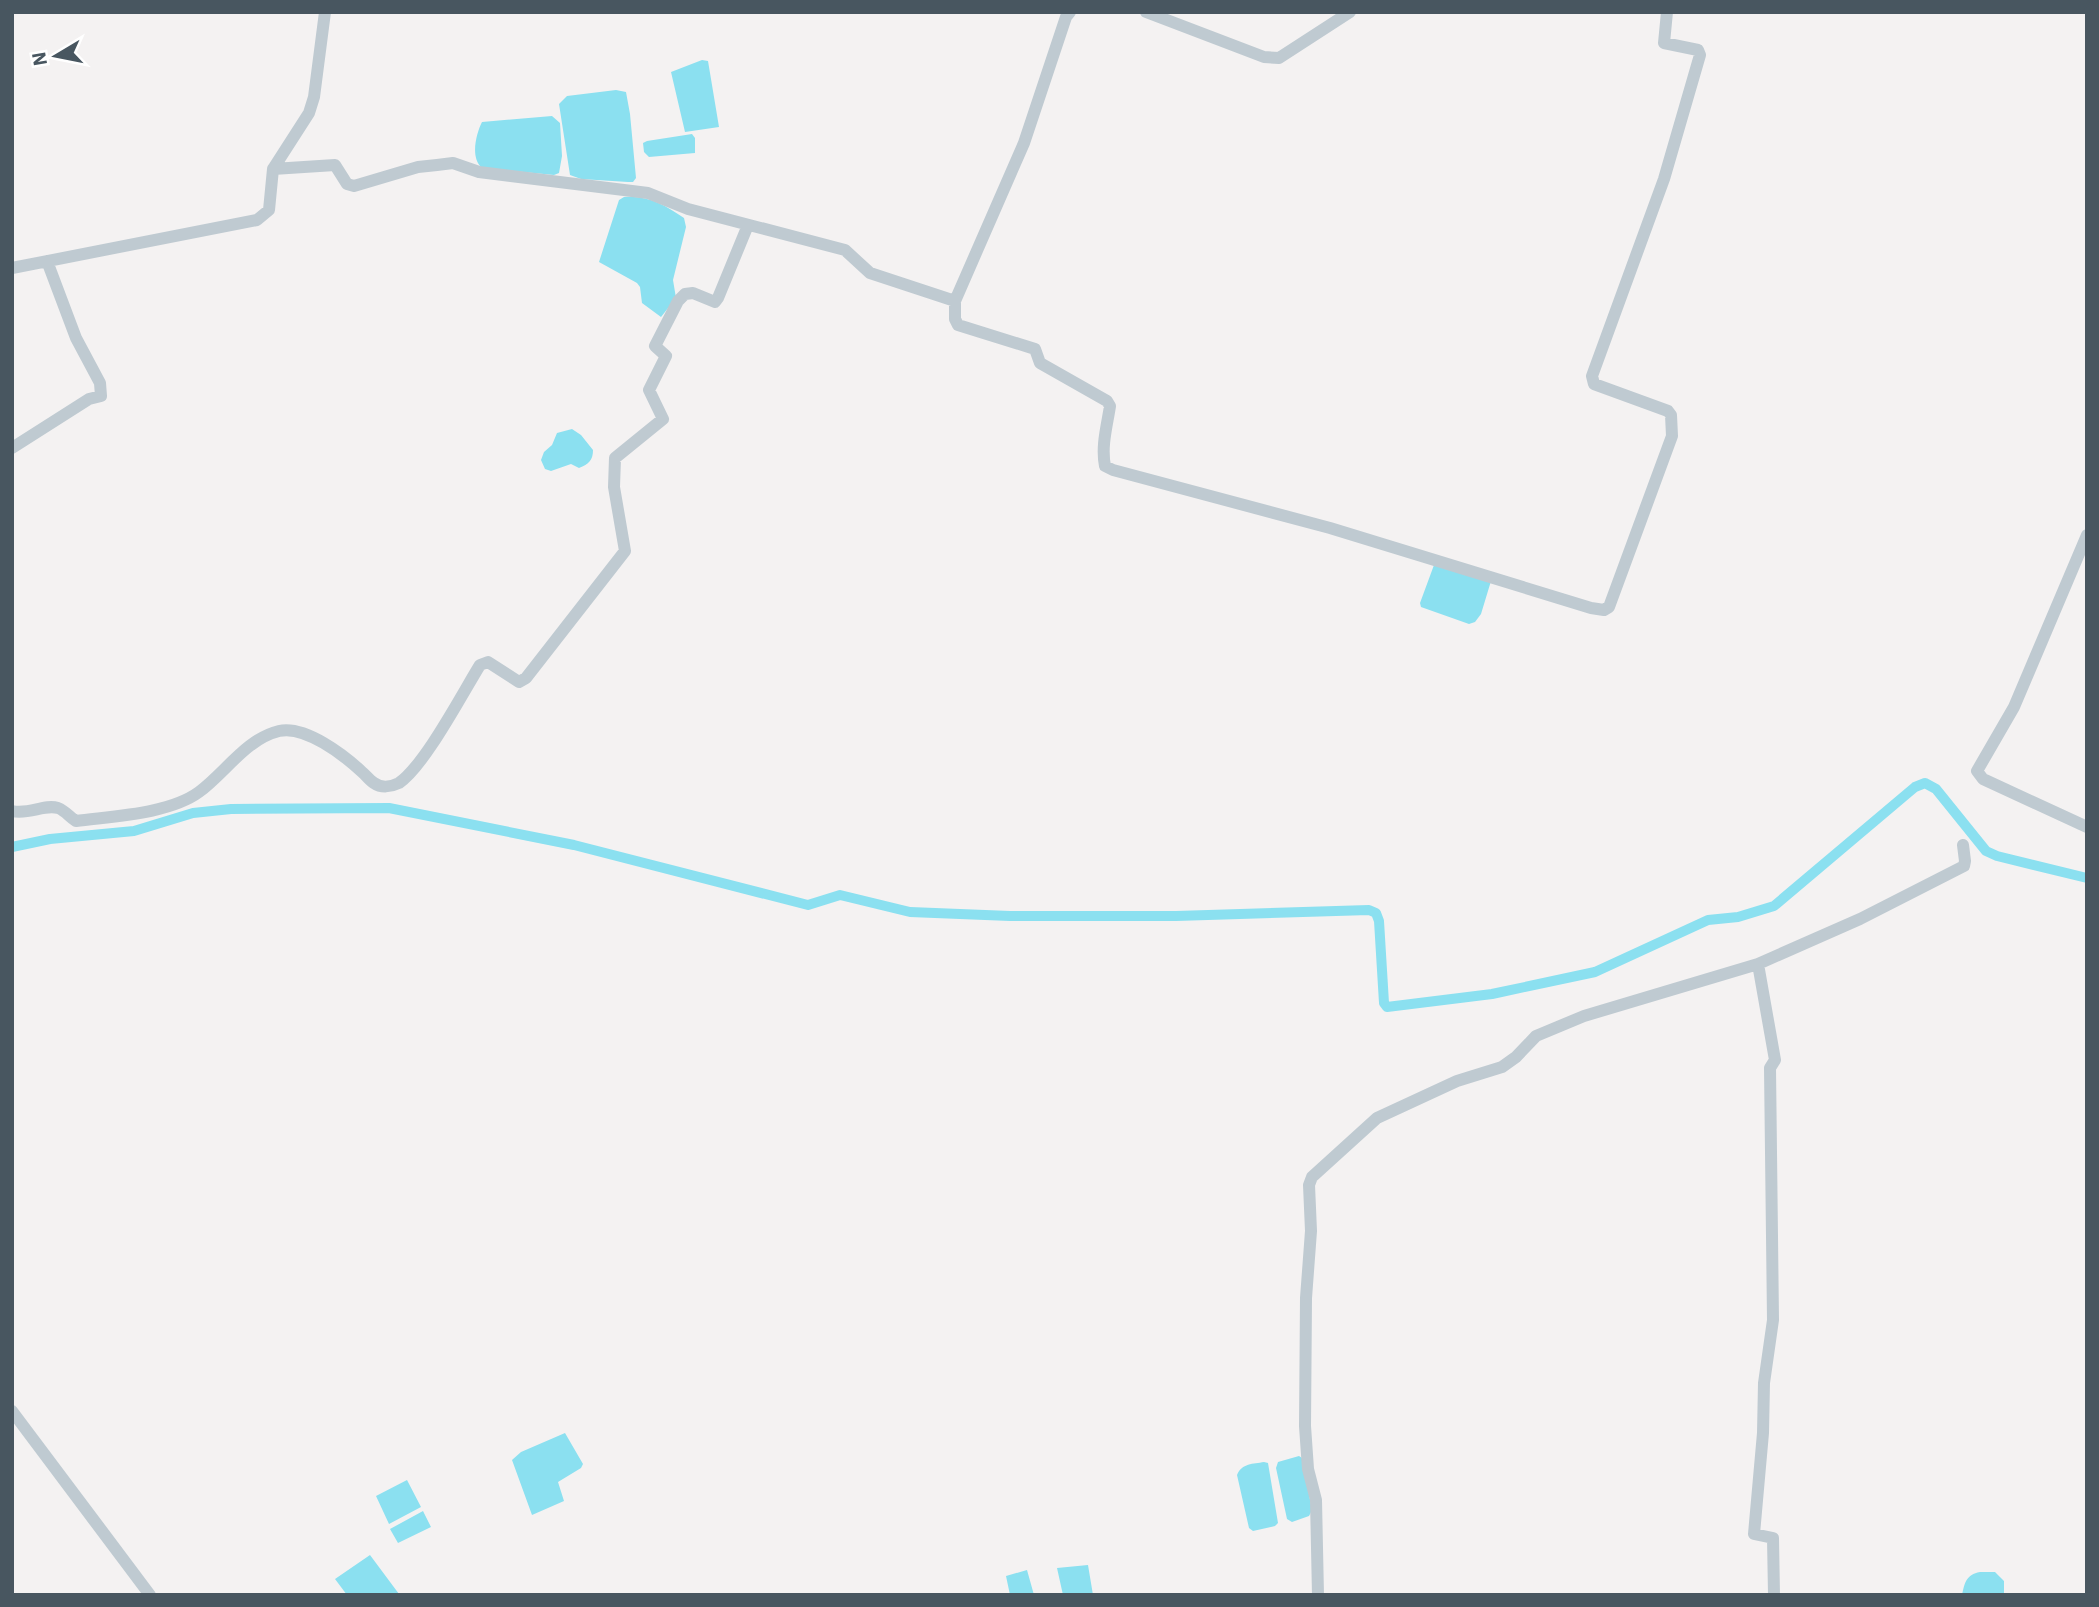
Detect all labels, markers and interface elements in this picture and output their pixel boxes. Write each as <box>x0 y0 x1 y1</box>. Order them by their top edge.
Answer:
north arrow <box>21 21 91 91</box>
text: N <box>26 50 52 68</box>

